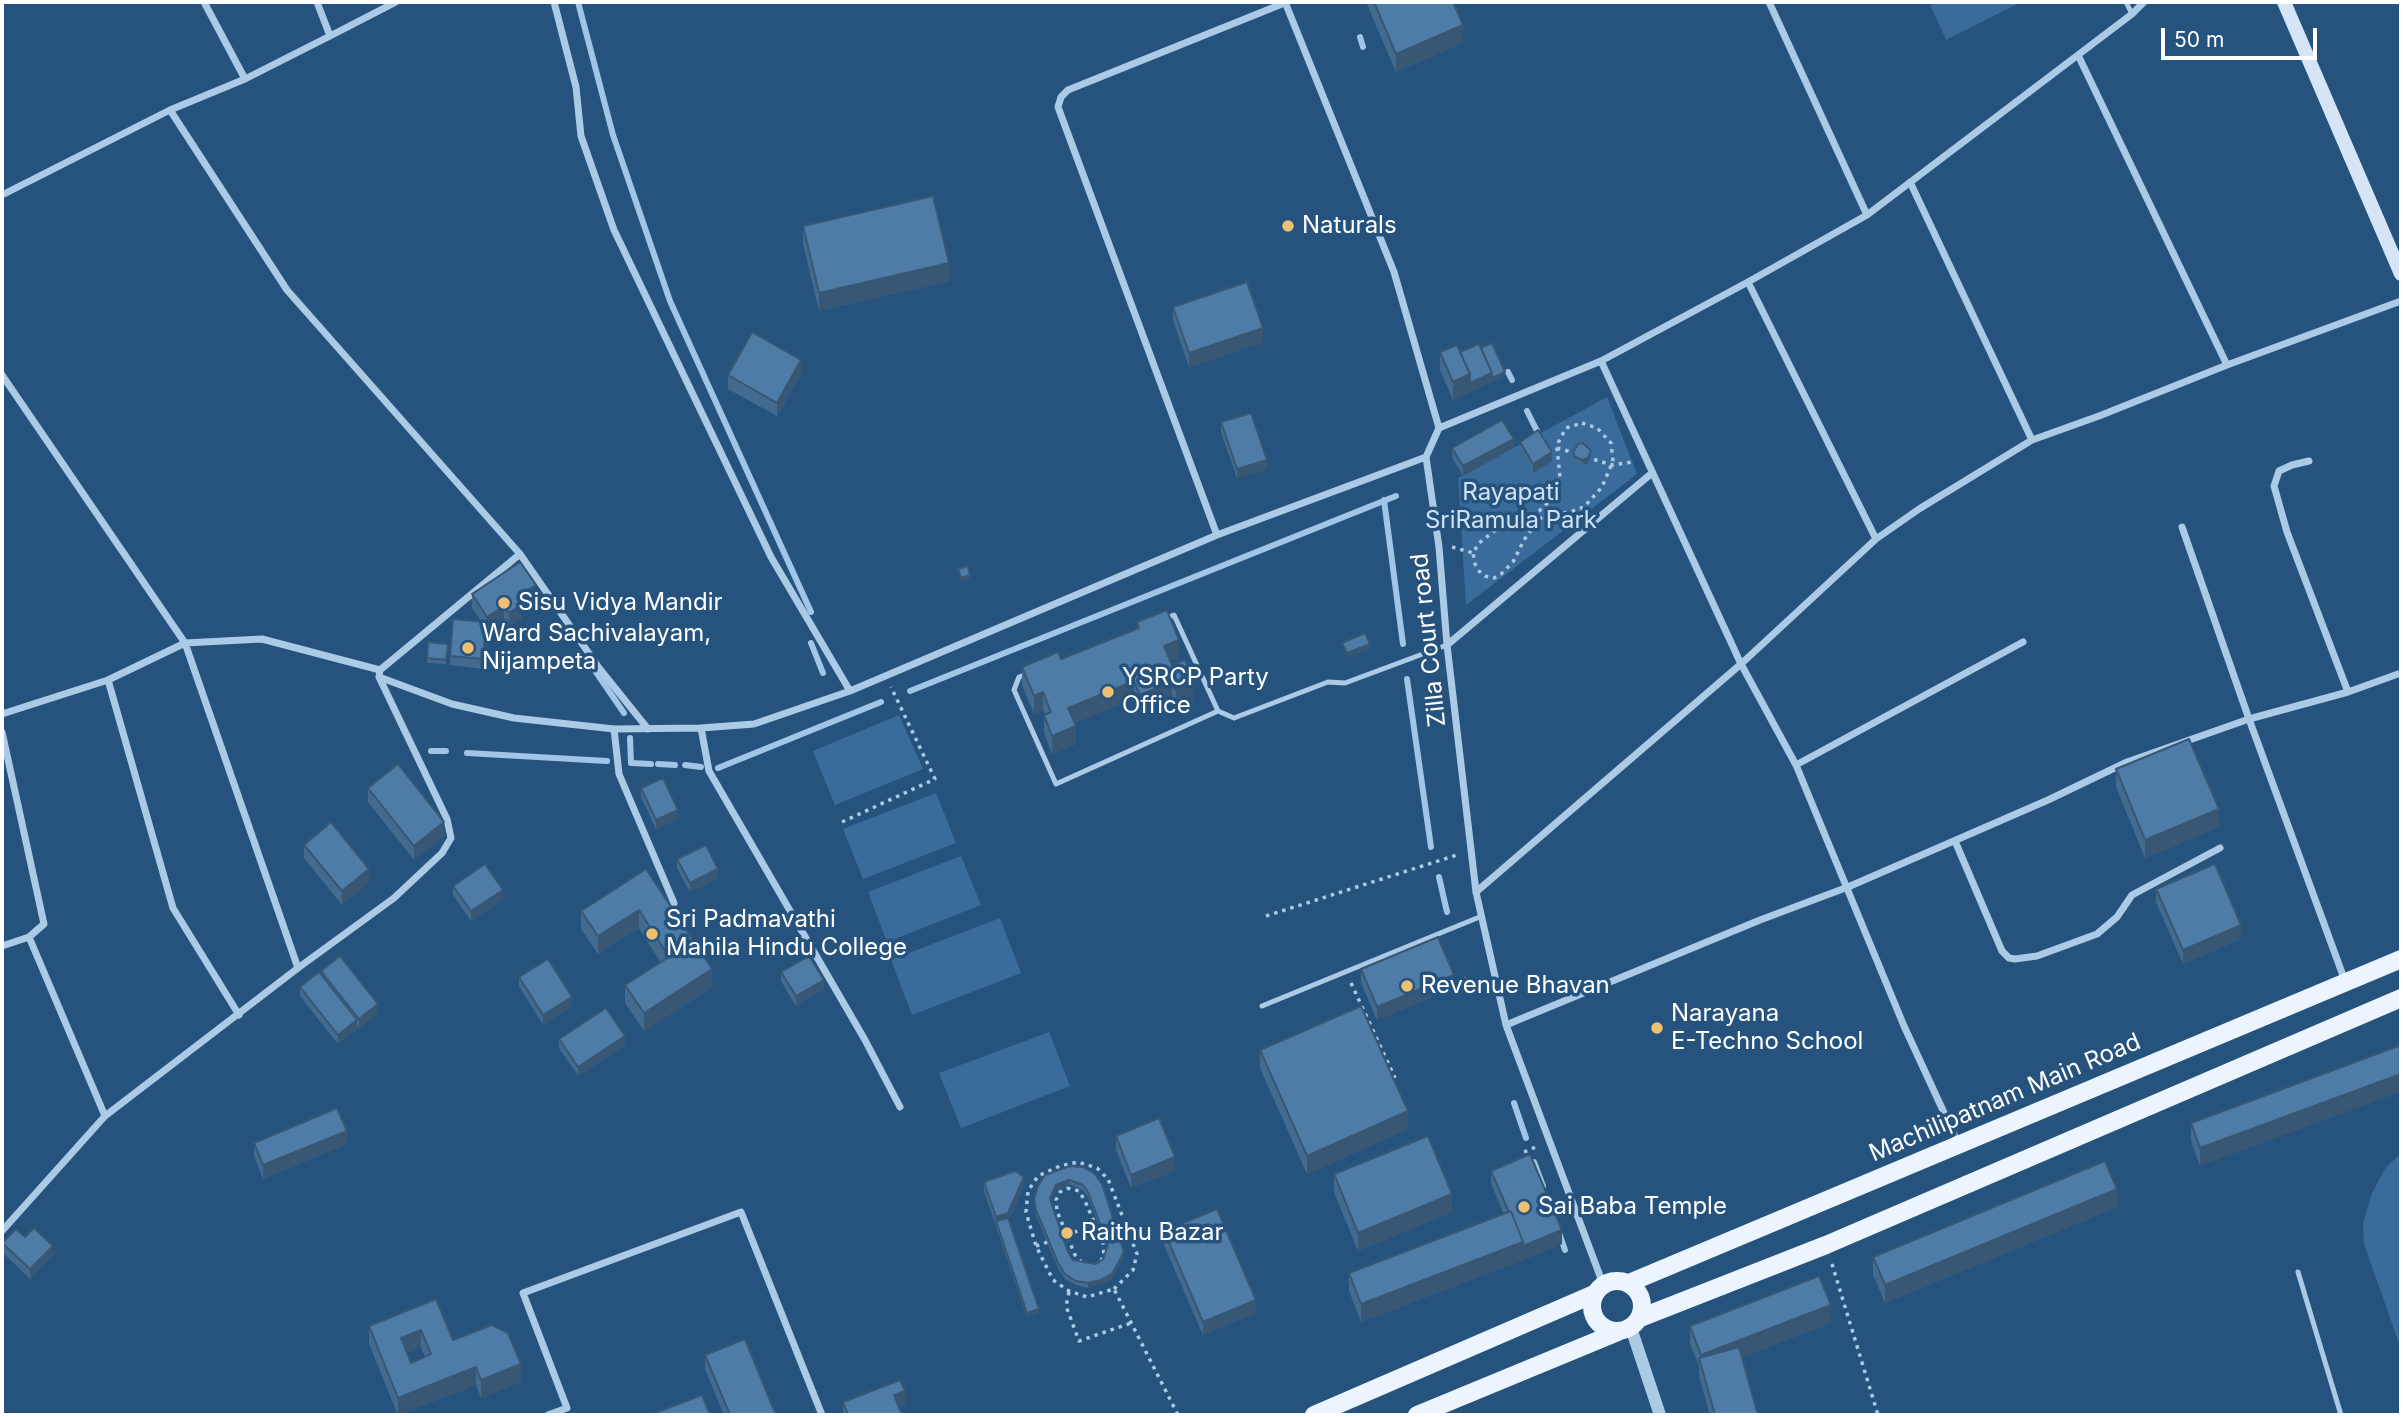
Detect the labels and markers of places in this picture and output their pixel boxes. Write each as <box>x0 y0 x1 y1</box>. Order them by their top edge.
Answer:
place label: Naturals <box>1302 212 1397 240</box>
marker: Naturals <box>1280 218 1296 234</box>
place label: Sisu Vidya Mandir <box>518 589 722 617</box>
marker: Sisu Vidya Mandir <box>496 595 512 611</box>
place label: Ward Sachivalayam, Nijampeta <box>482 620 711 676</box>
marker: Ward Sachivalayam, Nijampeta <box>460 640 476 656</box>
place label: YSRCP Party Office <box>1122 664 1269 720</box>
marker: YSRCP Party Office <box>1100 684 1116 700</box>
place label: Sri Padmavathi Mahila Hindu College <box>666 906 907 962</box>
marker: Sri Padmavathi Mahila Hindu College <box>644 926 660 942</box>
place label: Revenue Bhavan <box>1421 972 1610 1000</box>
marker: Revenue Bhavan <box>1399 978 1415 994</box>
place label: Narayana E-Techno School <box>1671 1000 1863 1056</box>
marker: Narayana E-Techno School <box>1649 1020 1665 1036</box>
place label: Sai Baba Temple <box>1538 1193 1727 1221</box>
marker: Sai Baba Temple <box>1516 1199 1532 1215</box>
place label: Raithu Bazar <box>1081 1219 1224 1247</box>
marker: Raithu Bazar <box>1059 1225 1075 1241</box>

